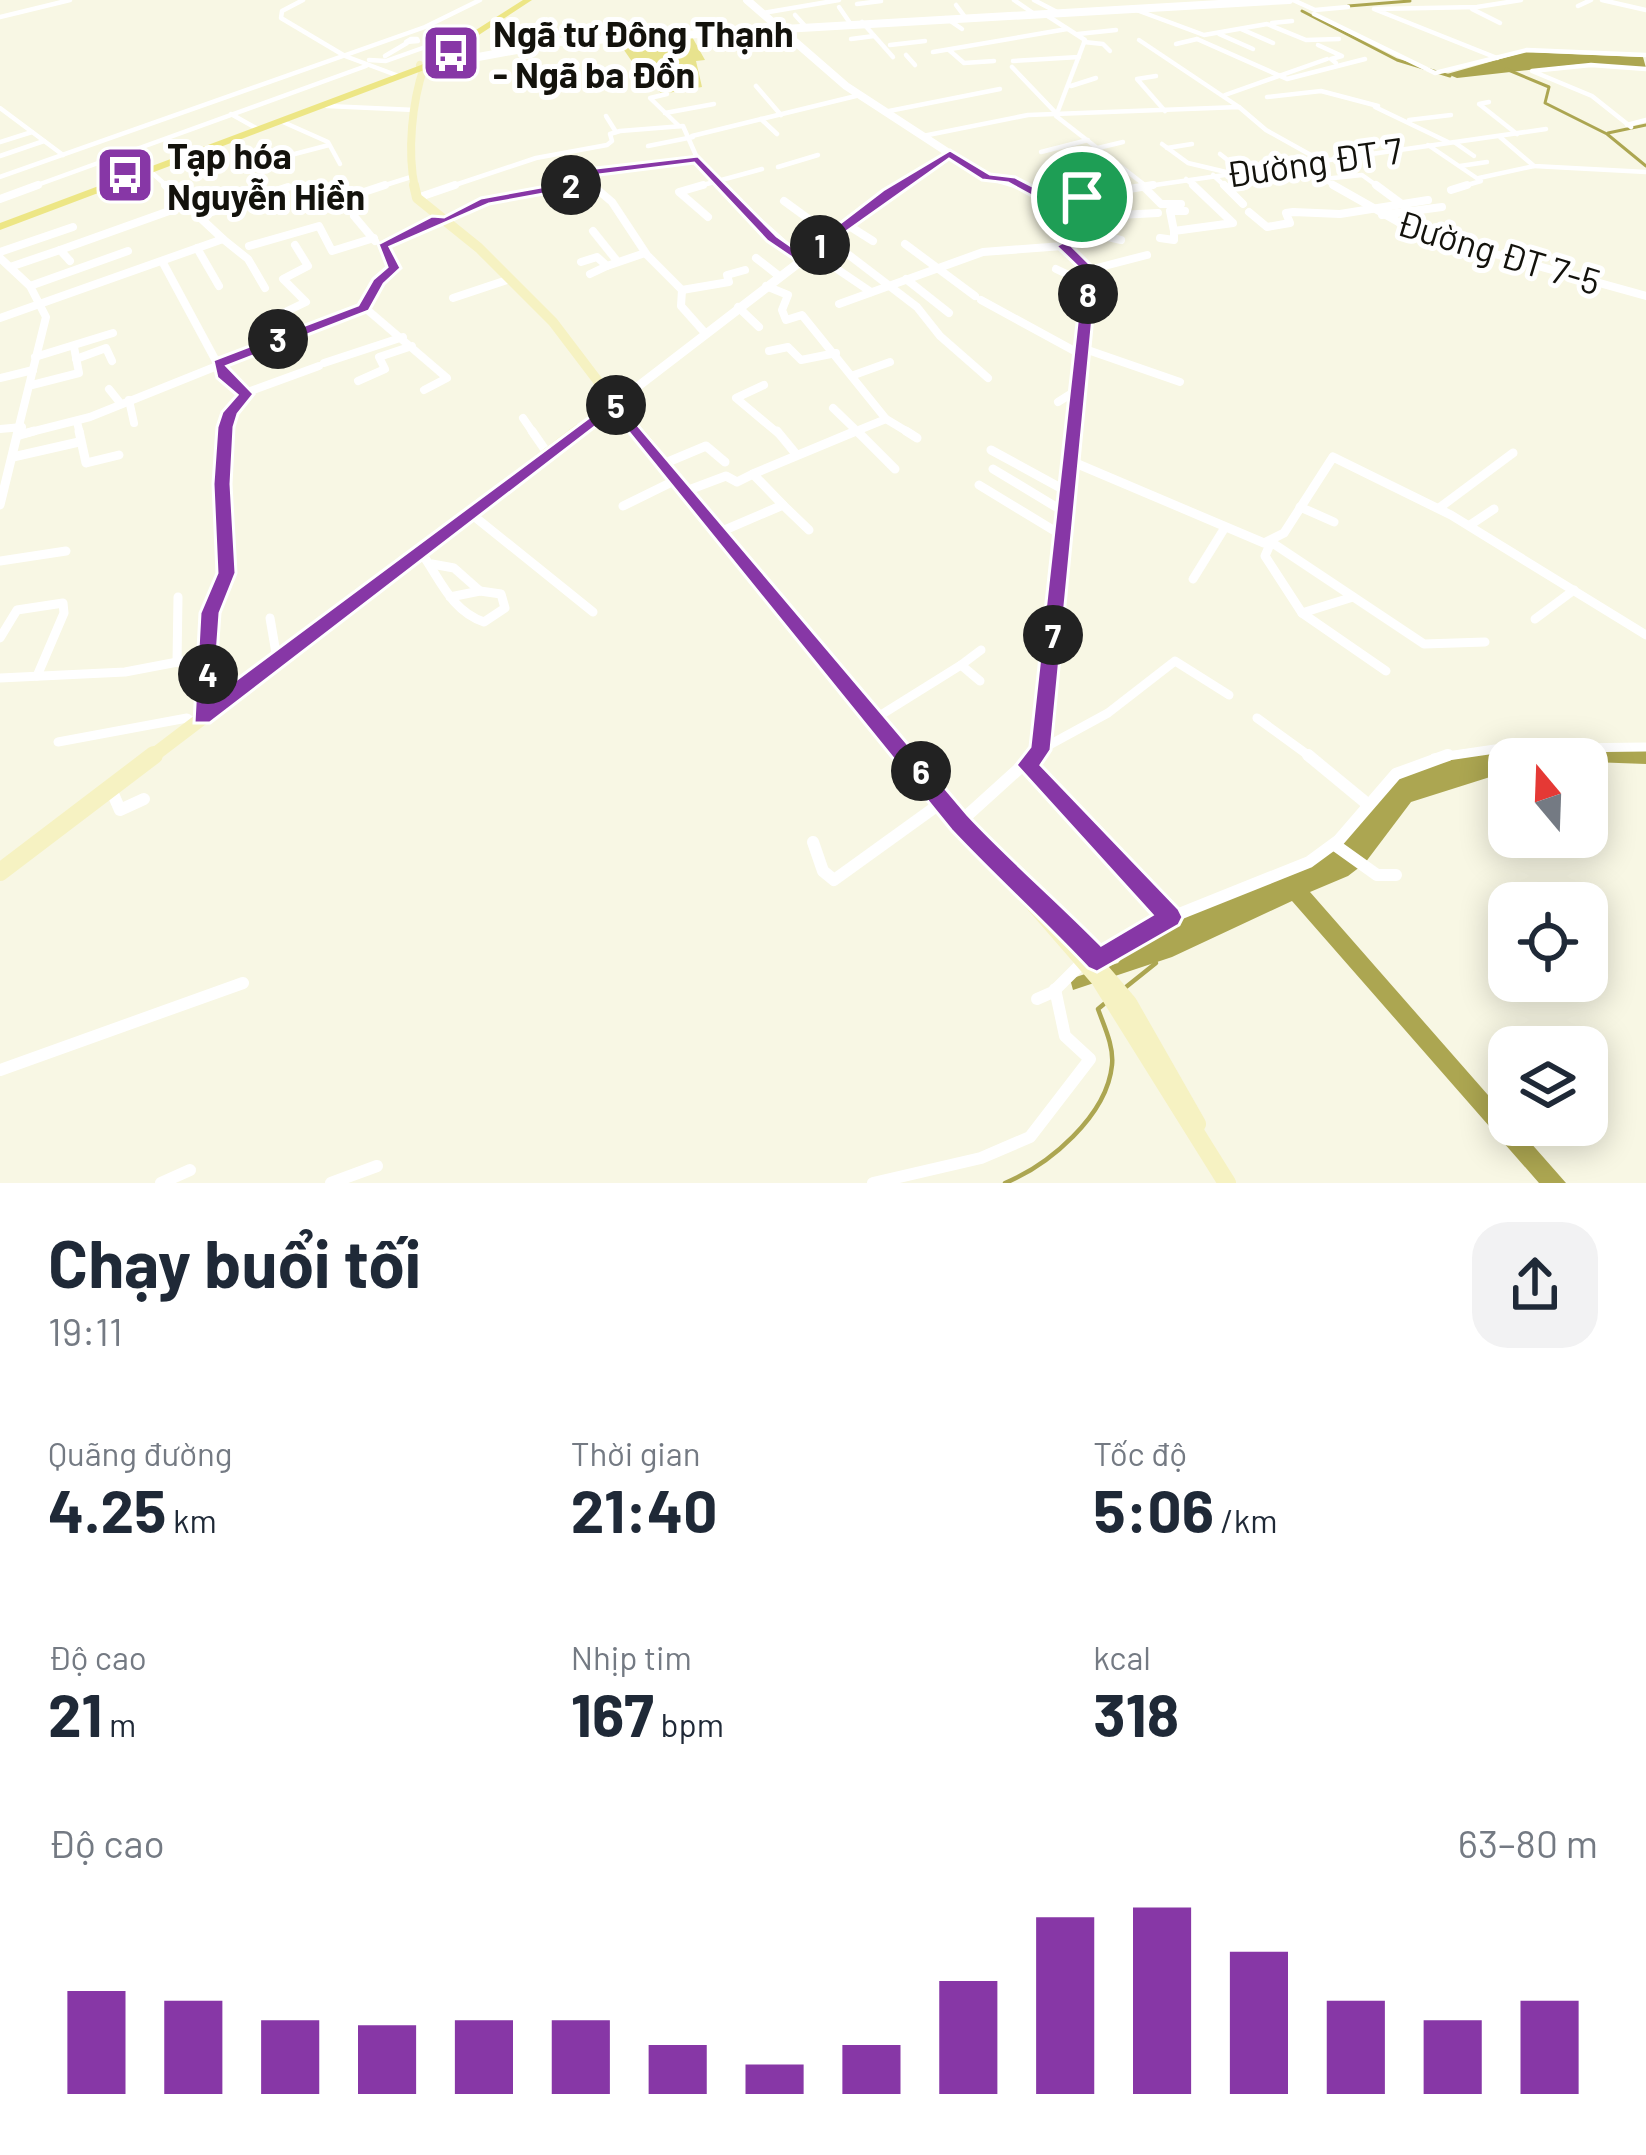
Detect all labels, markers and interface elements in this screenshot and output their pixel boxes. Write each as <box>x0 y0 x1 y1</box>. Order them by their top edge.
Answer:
place label: Ngã tư Đông Thạnh - Ngã ba Đồn <box>493 11 794 95</box>
bus stop icon: Ngã tư Đông Thạnh - Ngã ba Đồn <box>420 22 482 84</box>
street label: Đường ĐT 7 <box>1223 127 1405 195</box>
place label: Tạp hóa Nguyễn Hiền <box>167 133 365 217</box>
bus stop icon: Tạp hóa Nguyễn Hiền <box>94 144 156 206</box>
pin <box>1031 146 1133 248</box>
pin: 2 <box>541 155 601 215</box>
icon: arrive <box>1049 164 1115 230</box>
text: 2 <box>562 165 580 205</box>
street label: Đường ĐT 7-5 <box>1392 200 1606 302</box>
pin: 1 <box>790 215 850 275</box>
text: 1 <box>814 225 826 265</box>
pin: 8 <box>1058 264 1118 324</box>
text: 8 <box>1079 274 1097 314</box>
pin: 3 <box>248 309 308 369</box>
text: 3 <box>269 319 287 359</box>
pin: 5 <box>586 375 646 435</box>
text: 5 <box>607 385 625 425</box>
pin: 7 <box>1023 605 1083 665</box>
text: 7 <box>1045 615 1061 655</box>
pin: 4 <box>178 644 238 704</box>
text: 4 <box>198 654 218 694</box>
north arrow <box>1488 738 1608 858</box>
map controls <box>1488 738 1608 1146</box>
pin: 6 <box>891 741 951 801</box>
text: 6 <box>912 751 930 791</box>
button: locate <box>1488 882 1608 1002</box>
button: layers <box>1488 1026 1608 1146</box>
text: Chạy buổi tối <box>48 1222 421 1301</box>
button: share <box>1472 1222 1598 1348</box>
text: 19:11 <box>48 1307 123 1354</box>
text: Quãng đường <box>48 1433 233 1473</box>
text: Thời gian <box>571 1433 700 1473</box>
text: Tốc độ <box>1093 1433 1187 1473</box>
text: 4.25 <box>48 1473 166 1545</box>
text: 21:40 <box>571 1473 717 1545</box>
text: 5:06 <box>1093 1473 1214 1545</box>
text: km <box>166 1500 217 1540</box>
text: /km <box>1214 1500 1278 1540</box>
text: Độ cao <box>48 1637 147 1677</box>
text: Nhịp tim <box>571 1637 692 1677</box>
text: kcal <box>1093 1637 1151 1677</box>
text: 21 <box>48 1677 102 1749</box>
text: 167 <box>571 1677 654 1749</box>
text: 318 <box>1093 1677 1179 1749</box>
text: m <box>102 1704 136 1744</box>
text: bpm <box>654 1704 724 1744</box>
text: Độ cao <box>48 1819 165 1866</box>
text: 63–80 m <box>1458 1819 1598 1866</box>

